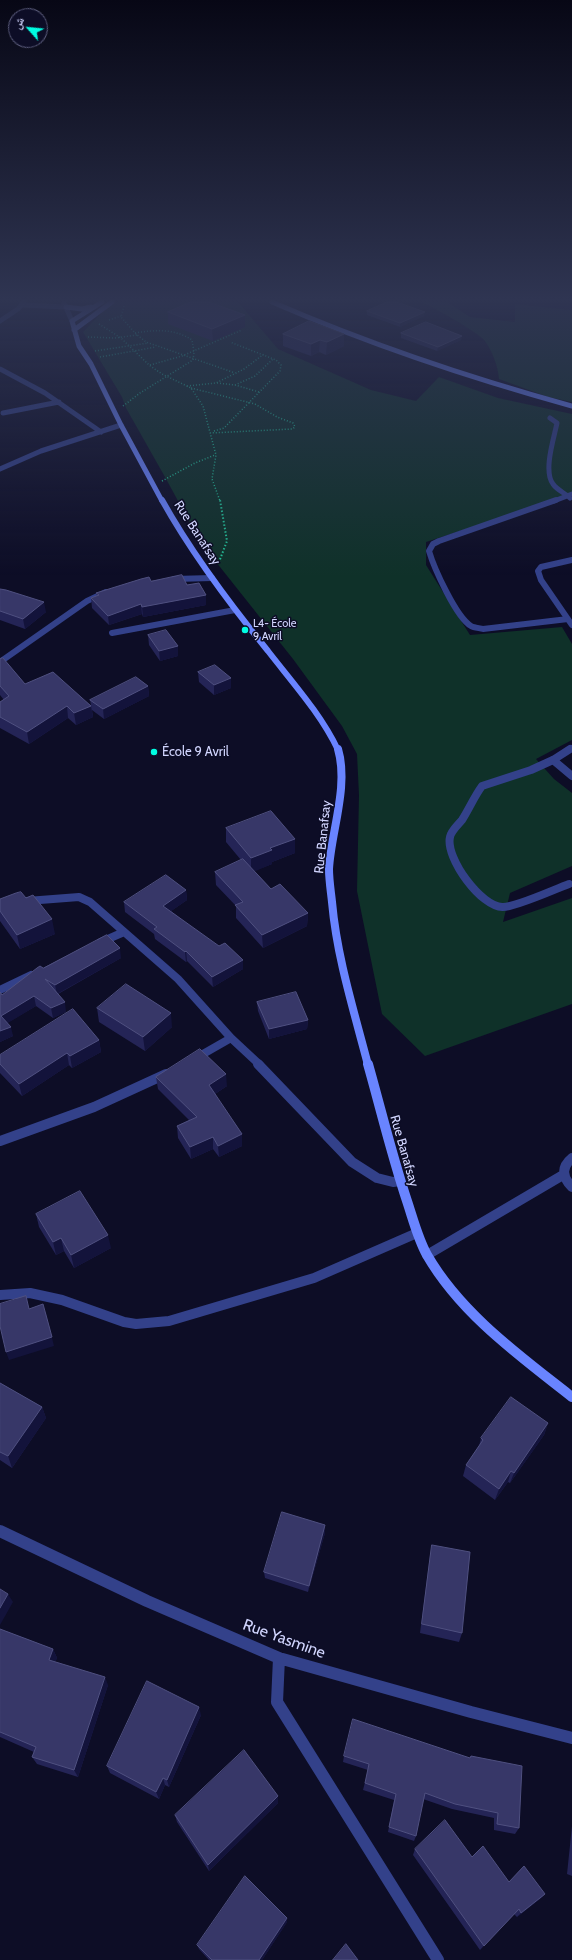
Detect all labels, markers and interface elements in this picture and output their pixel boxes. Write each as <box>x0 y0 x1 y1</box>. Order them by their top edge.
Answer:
north arrow <box>8 8 48 48</box>
text: ش <box>9 15 27 31</box>
street label: Rue Banafsay <box>170 498 224 568</box>
place label: L4- École 9 Avril <box>253 617 296 643</box>
marker: L4- École 9 Avril <box>240 625 250 635</box>
place label: École 9 Avril <box>162 744 229 760</box>
marker: École 9 Avril <box>149 747 159 757</box>
street label: Rue Banafsay <box>311 800 335 874</box>
street label: Rue Banafsay <box>386 1113 422 1189</box>
street label: Rue Yasmine <box>240 1615 328 1663</box>

